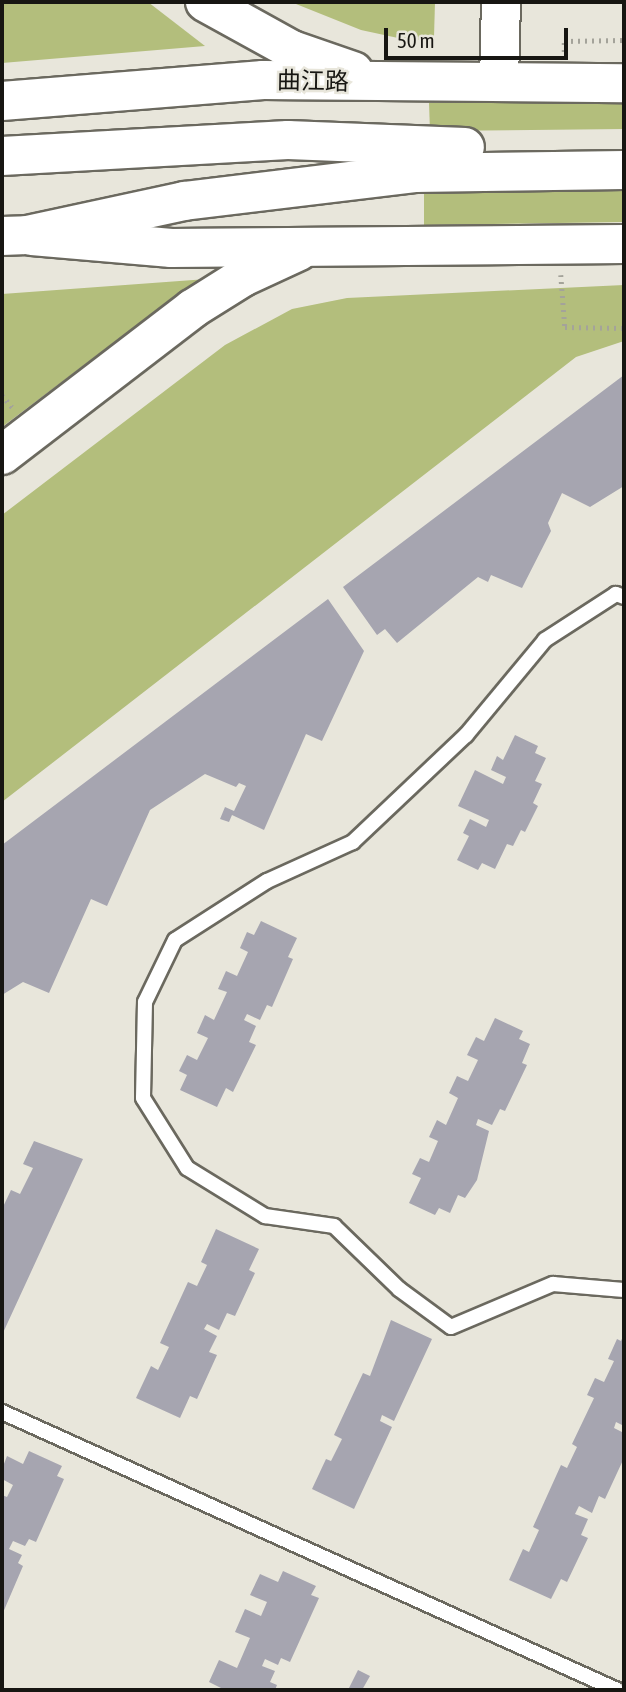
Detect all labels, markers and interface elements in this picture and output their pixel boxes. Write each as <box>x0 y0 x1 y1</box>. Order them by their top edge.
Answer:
scale bar <box>388 14 572 58</box>
text: 50 m <box>397 28 435 52</box>
street label: 曲江路 <box>277 66 349 96</box>

